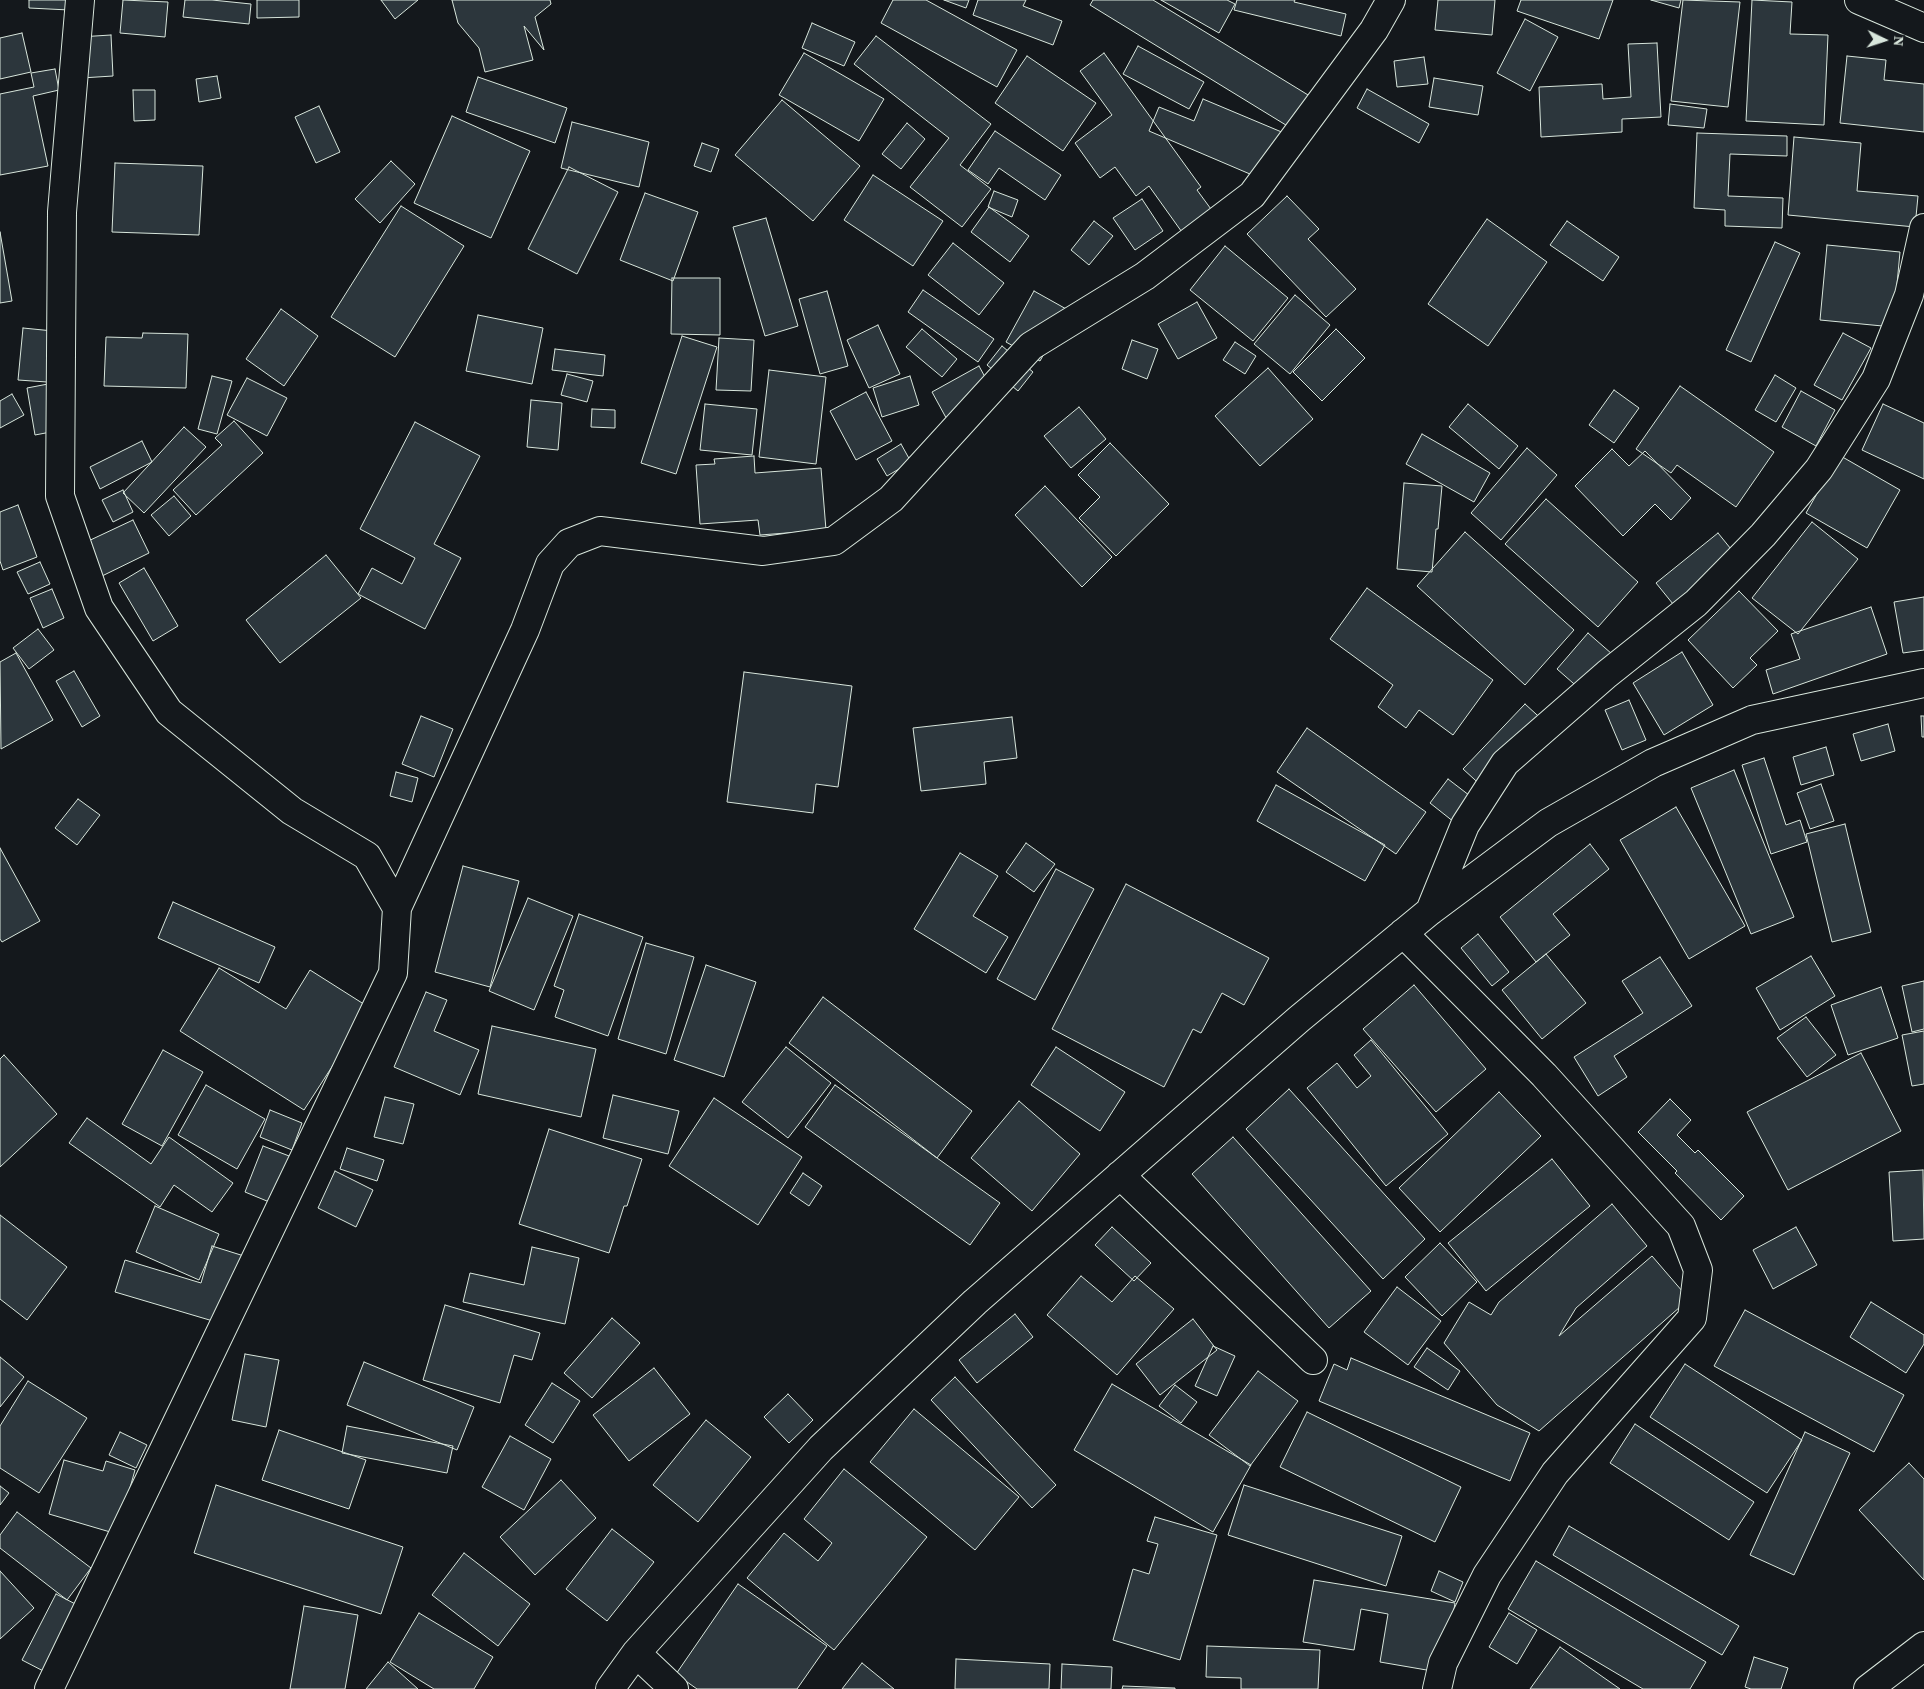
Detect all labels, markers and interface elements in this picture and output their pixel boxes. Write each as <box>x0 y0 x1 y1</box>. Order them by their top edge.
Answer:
north arrow <box>1859 15 1909 65</box>
text: N <box>1889 35 1909 47</box>

